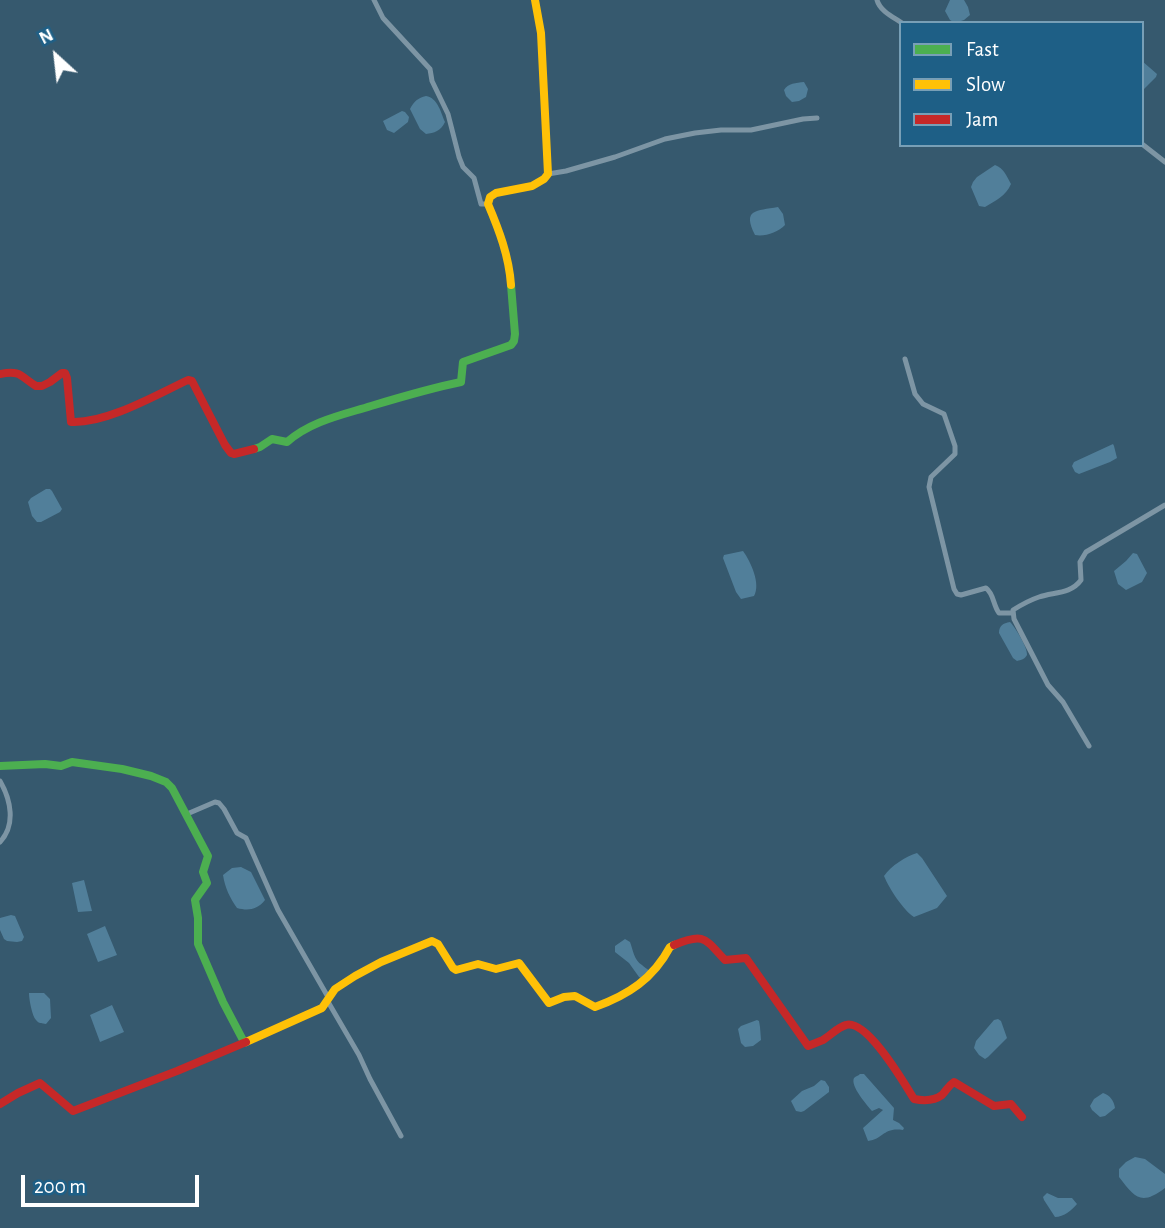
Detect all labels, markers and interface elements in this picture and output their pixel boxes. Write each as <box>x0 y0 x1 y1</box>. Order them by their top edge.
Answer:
north arrow <box>21 21 91 91</box>
legend <box>899 21 1144 147</box>
text: N <box>36 25 56 48</box>
text: Fast <box>966 39 999 60</box>
text: Slow <box>966 74 1005 95</box>
text: Jam <box>966 109 998 130</box>
scale bar <box>24 1162 203 1206</box>
text: 200 m <box>34 1176 86 1197</box>

